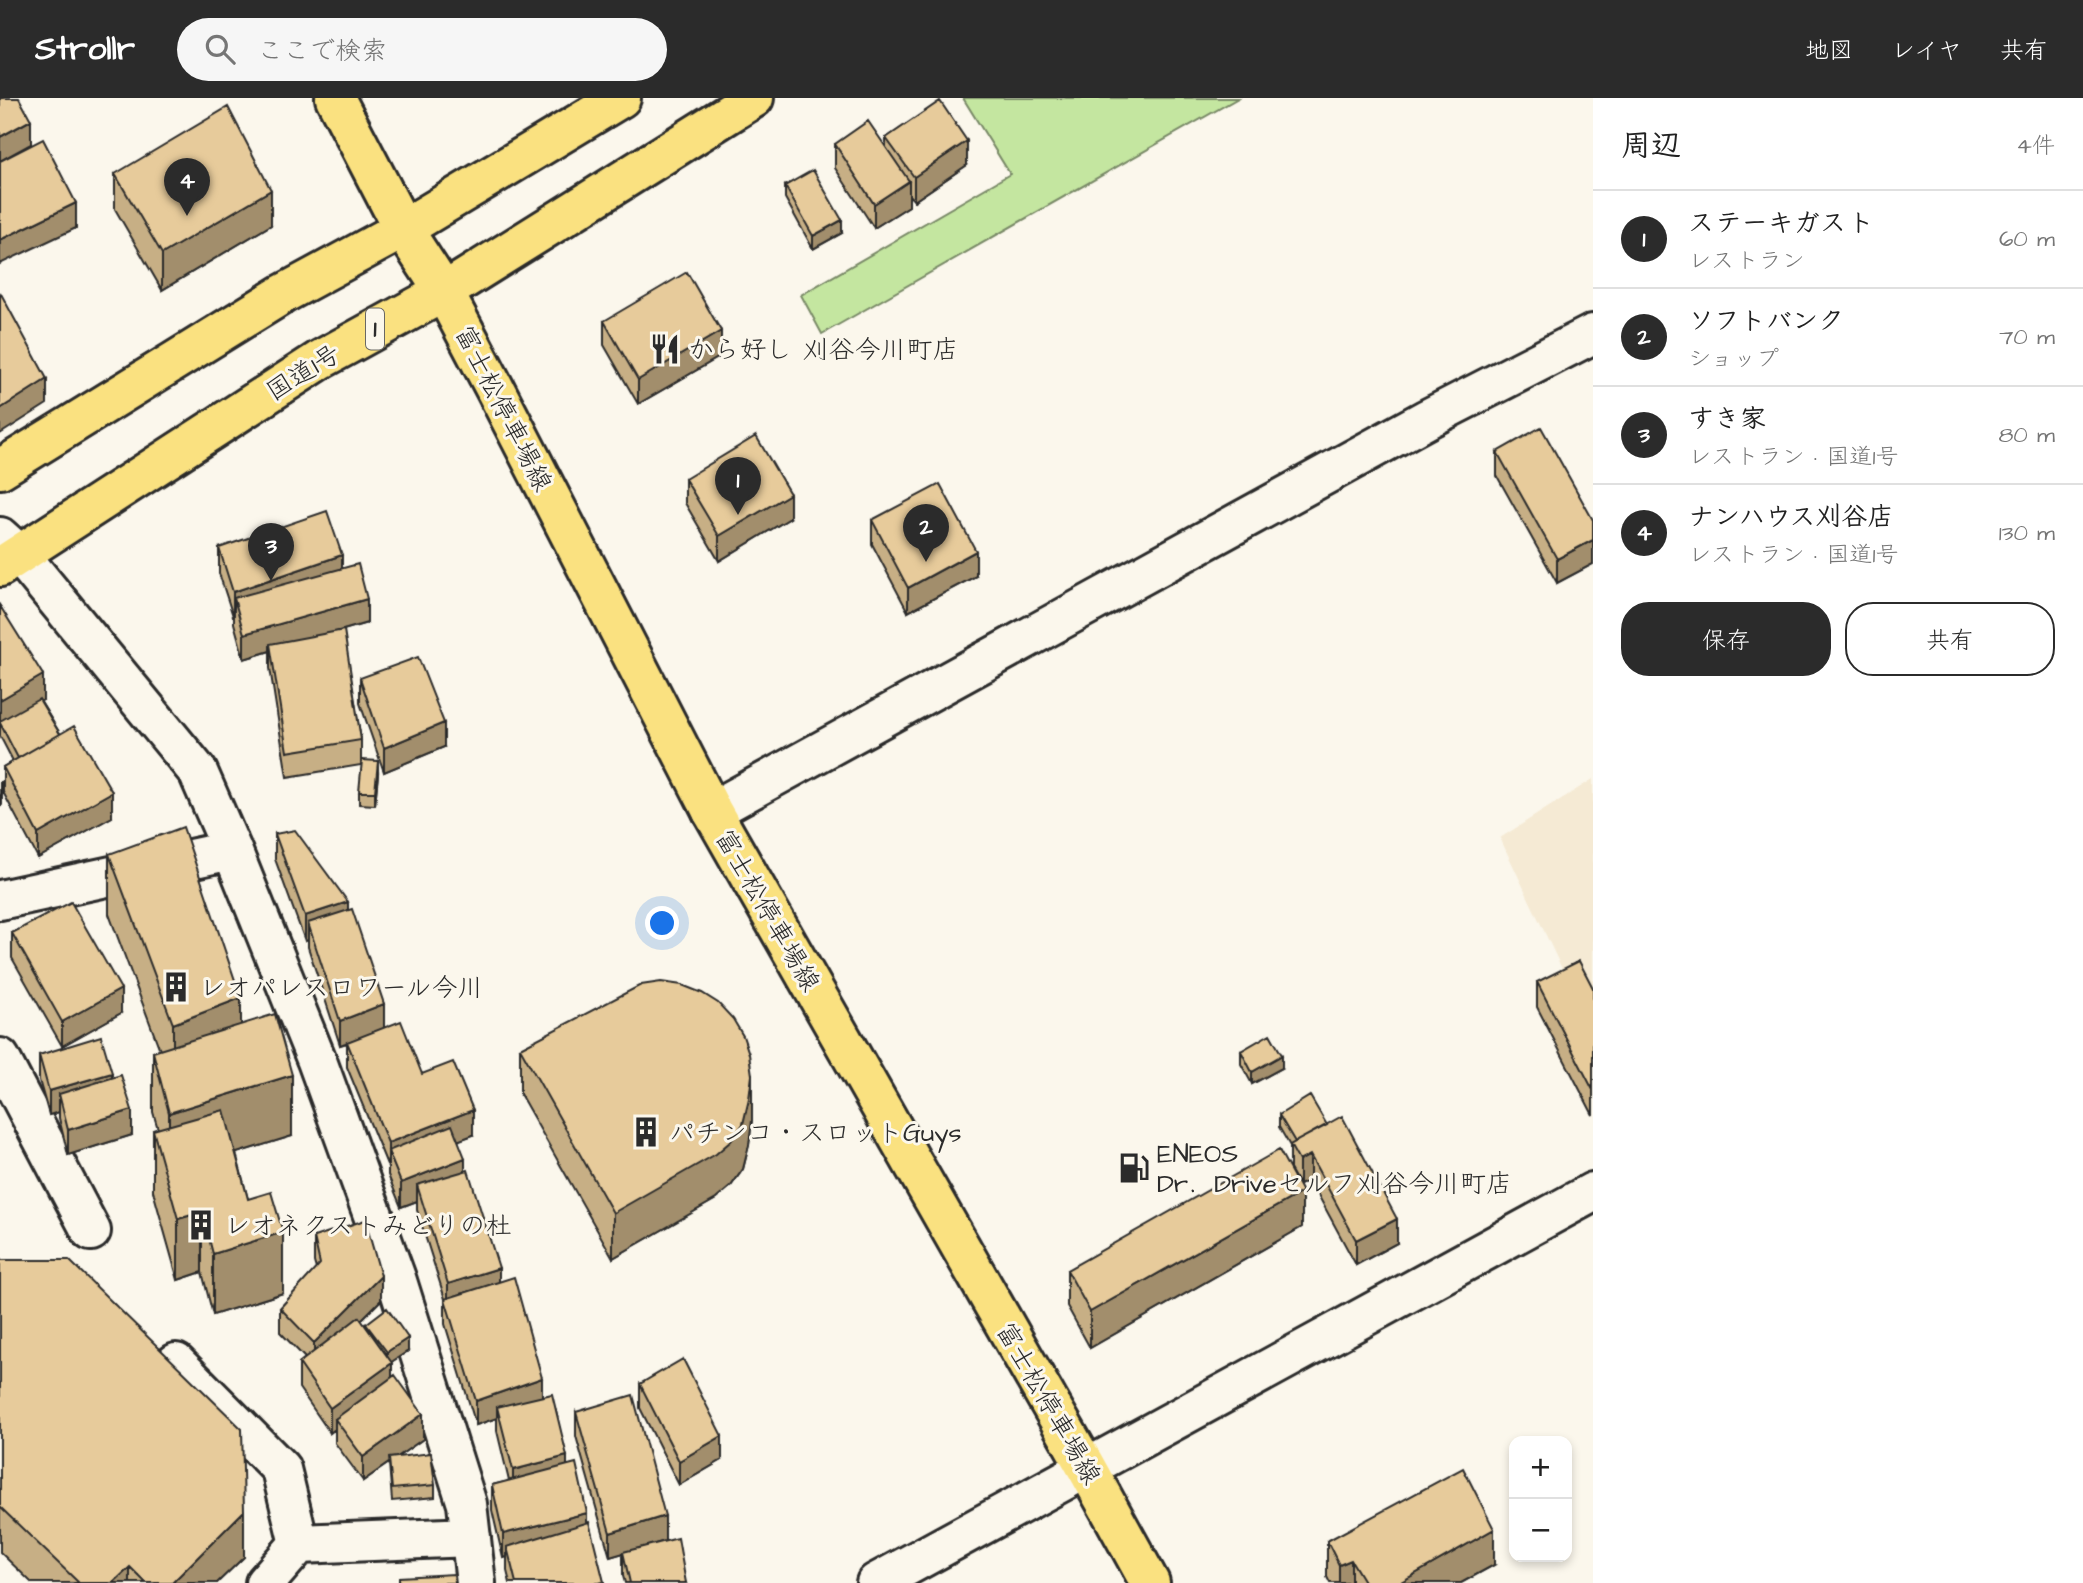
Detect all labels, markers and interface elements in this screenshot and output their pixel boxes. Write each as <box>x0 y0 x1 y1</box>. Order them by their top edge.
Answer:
search box <box>177 18 667 81</box>
text: Strollr <box>35 26 135 72</box>
icon: search <box>201 30 239 68</box>
text: ここで検索 <box>257 33 387 69</box>
text: 地図 <box>1805 34 1853 68</box>
text: レイヤ <box>1891 34 1962 68</box>
text: 共有 <box>2000 34 2048 68</box>
text: 周辺 <box>1621 125 1681 167</box>
text: 4件 <box>2016 130 2055 162</box>
pin: 4 <box>164 158 210 216</box>
text: ステーキガスト <box>1688 205 1874 241</box>
text: 1 <box>1643 223 1645 255</box>
text: 60 m <box>1999 223 2055 255</box>
text: レストラン <box>1688 245 1805 277</box>
text: ソフトバンク <box>1688 303 1844 339</box>
road number: 1 <box>366 308 384 350</box>
street label: 富士松停車場線 <box>446 319 560 498</box>
text: 2 <box>1637 321 1651 353</box>
text: 70 m <box>1999 321 2055 353</box>
restaurant icon: から好し 刈谷今川町店 <box>648 332 682 366</box>
place label: から好し 刈谷今川町店 <box>688 332 958 368</box>
street label: 国道1号 <box>260 336 348 410</box>
text: ショップ <box>1688 343 1779 375</box>
text: すき家 <box>1688 401 1766 437</box>
text: 3 <box>1638 419 1650 451</box>
text: 80 m <box>1998 419 2055 451</box>
text: レストラン · 国道1号 <box>1688 441 1898 473</box>
pin: 1 <box>715 457 761 515</box>
text: ナンハウス刈谷店 <box>1688 499 1893 535</box>
pin: 2 <box>903 504 949 562</box>
text: 4 <box>1636 517 1652 549</box>
text: 130 m <box>1999 517 2055 549</box>
pin: 3 <box>248 523 294 581</box>
text: レストラン · 国道1号 <box>1688 539 1898 571</box>
button: 保存 <box>1621 602 1831 676</box>
button: 共有 <box>1845 602 2055 676</box>
street label: 富士松停車場線 <box>706 823 828 998</box>
your location <box>645 906 679 940</box>
building icon: レオパレスロワール今川 <box>159 970 193 1004</box>
place label: レオパレスロワール今川 <box>199 970 483 1006</box>
building icon: パチンコ・スロットGuys <box>629 1115 663 1149</box>
place label: パチンコ・スロットGuys <box>669 1115 962 1153</box>
place label: ENEOS Dr．Driveセルフ刈谷今川町店 <box>1157 1136 1512 1202</box>
fuel station icon: ENEOS Dr．Driveセルフ刈谷今川町店 <box>1117 1151 1151 1185</box>
building icon: レオネクストみどりの杜 <box>184 1208 218 1242</box>
place label: レオネクストみどりの杜 <box>224 1208 512 1244</box>
street label: 富士松停車場線 <box>987 1316 1109 1491</box>
map controls <box>1509 1436 1572 1562</box>
button: + <box>1509 1436 1572 1499</box>
button: − <box>1509 1499 1572 1562</box>

